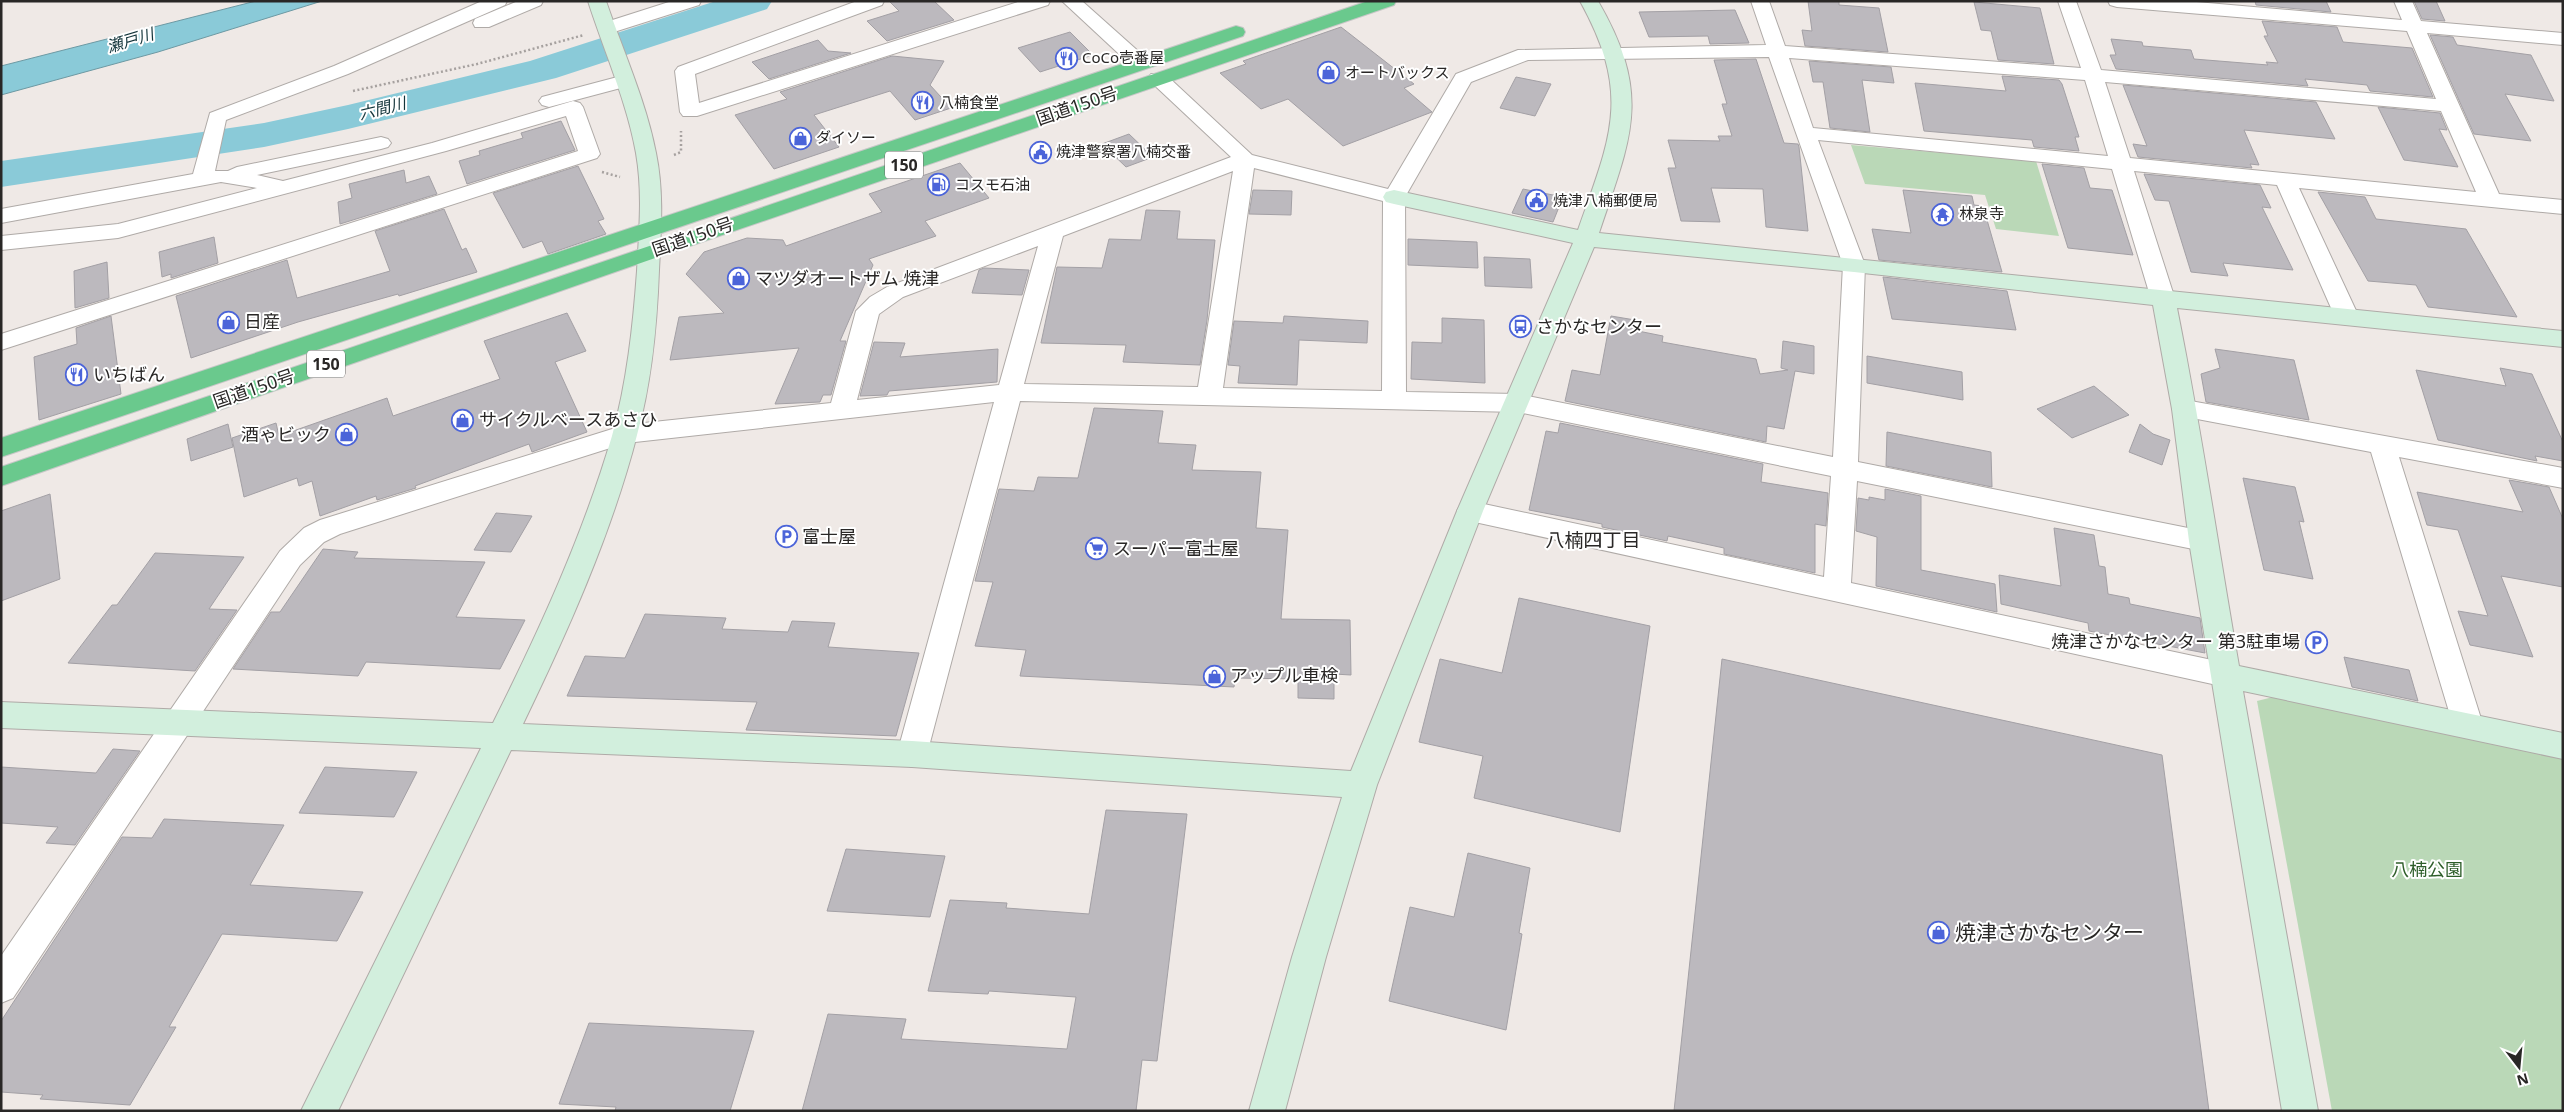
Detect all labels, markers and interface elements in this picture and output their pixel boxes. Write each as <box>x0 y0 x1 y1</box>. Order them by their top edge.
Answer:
water label: 瀬戸川 <box>104 22 158 58</box>
restaurant icon: CoCo壱番屋 <box>1054 46 1078 70</box>
place label: CoCo壱番屋 <box>1082 47 1164 67</box>
shop icon: オートバックス <box>1317 61 1341 85</box>
place label: オートバックス <box>1345 62 1450 82</box>
street label: 国道150号 <box>1033 80 1121 130</box>
water label: 六間川 <box>356 91 410 124</box>
restaurant icon: 八楠食堂 <box>911 91 935 115</box>
place label: 八楠食堂 <box>939 92 999 112</box>
shop icon: ダイソー <box>788 126 812 150</box>
place label: ダイソー <box>816 127 876 147</box>
public building icon: 焼津警察署八楠交番 <box>1028 140 1052 164</box>
place label: 焼津警察署八楠交番 <box>1056 141 1191 161</box>
road number: 150 <box>885 152 923 178</box>
fuel station icon: コスモ石油 <box>927 173 951 197</box>
place label: コスモ石油 <box>955 174 1030 194</box>
public building icon: 焼津八楠郵便局 <box>1525 189 1549 213</box>
place label: 焼津八楠郵便局 <box>1553 190 1658 210</box>
temple icon: 林泉寺 <box>1931 202 1955 226</box>
place label: 林泉寺 <box>1959 203 2004 223</box>
street label: 国道150号 <box>649 211 737 261</box>
place label: マツダオートザム 焼津 <box>755 266 939 290</box>
shop icon: マツダオートザム 焼津 <box>727 267 751 291</box>
place label: 日産 <box>244 309 280 333</box>
shop icon: 日産 <box>216 310 240 334</box>
place label: さかなセンター <box>1536 314 1662 338</box>
bus stop icon: さかなセンター <box>1508 315 1532 339</box>
road number: 150 <box>307 350 345 378</box>
place label: いちばん <box>93 362 165 386</box>
restaurant icon: いちばん <box>65 363 89 387</box>
street label: 国道150号 <box>210 363 298 413</box>
place label: サイクルベースあさひ <box>479 407 657 431</box>
shop icon: サイクルベースあさひ <box>451 408 475 432</box>
place label: 酒ゃビック <box>241 422 331 446</box>
shop icon: 酒ゃビック <box>335 423 359 447</box>
place label: 富士屋 <box>802 524 856 548</box>
parking icon: 富士屋 <box>774 525 798 549</box>
district label: 八楠四丁目 <box>1545 527 1641 553</box>
place label: スーパー富士屋 <box>1113 536 1239 560</box>
supermarket icon: スーパー富士屋 <box>1085 537 1109 561</box>
place label: 焼津さかなセンター 第3駐車場 <box>2051 629 2300 653</box>
parking icon: 焼津さかなセンター 第3駐車場 <box>2304 630 2328 654</box>
place label: アップル車検 <box>1230 663 1339 687</box>
shop icon: アップル車検 <box>1202 664 1226 688</box>
park label: 八楠公園 <box>2391 857 2463 881</box>
place label: 焼津さかなセンター <box>1955 918 2144 946</box>
shop icon: 焼津さかなセンター <box>1927 921 1951 945</box>
north arrow <box>2494 1042 2544 1092</box>
text: N <box>2515 1069 2531 1091</box>

